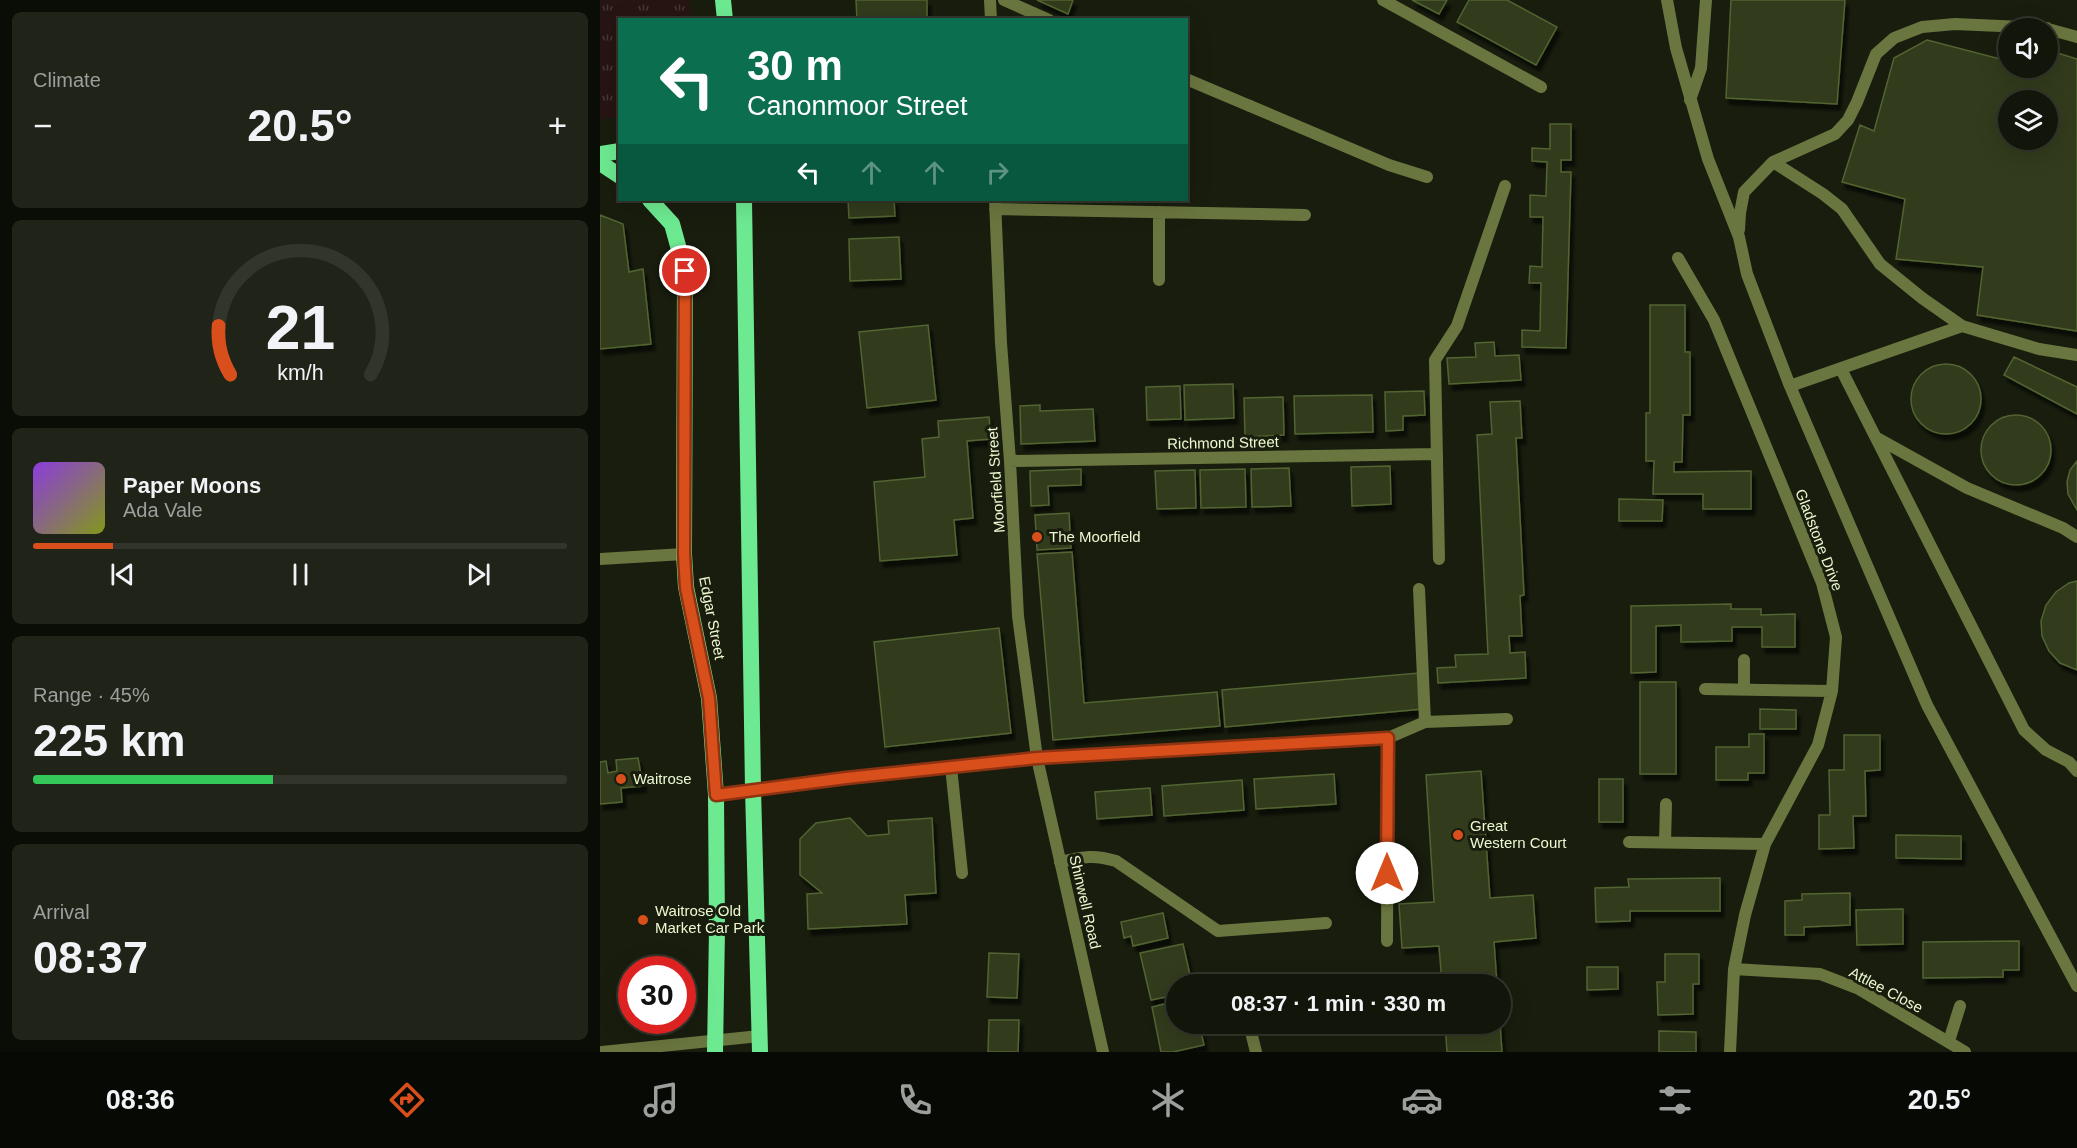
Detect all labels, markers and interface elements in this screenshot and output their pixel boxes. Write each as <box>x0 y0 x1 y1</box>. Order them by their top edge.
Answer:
map controls <box>1998 18 2058 150</box>
button: sound <box>1998 18 2058 78</box>
icon: left <box>648 42 726 120</box>
text: 30 m <box>747 42 843 89</box>
text: Climate <box>33 69 101 91</box>
button: layers <box>1998 90 2058 150</box>
text: Canonmoor Street <box>747 91 968 121</box>
text: 20.5° <box>247 100 353 151</box>
text: − <box>33 107 52 144</box>
text: + <box>548 107 567 144</box>
icon: left <box>792 156 825 189</box>
icon: ahead <box>855 156 888 189</box>
icon: ahead <box>918 156 951 189</box>
icon: right <box>981 156 1014 189</box>
pin <box>659 245 710 296</box>
icon: arrive <box>668 254 701 287</box>
text: 21 <box>265 293 335 362</box>
text: km/h <box>277 361 323 385</box>
street label: Moorfield Street <box>983 426 1008 533</box>
street label: Richmond Street <box>1167 433 1280 452</box>
text: Paper Moons <box>123 473 261 498</box>
street label: Gladstone Drive <box>1792 487 1847 593</box>
text: Ada Vale <box>123 499 203 521</box>
place label: The Moorfield <box>1049 528 1141 545</box>
marker: The Moorfield <box>1030 530 1044 544</box>
icon: previous <box>106 558 139 591</box>
icon: pause <box>284 558 317 591</box>
icon: next <box>462 558 495 591</box>
street label: Edgar Street <box>696 575 729 662</box>
text: Range · 45% <box>33 684 150 706</box>
text: 225 km <box>33 715 186 766</box>
place label: Waitrose <box>633 770 692 787</box>
marker: Waitrose <box>614 772 628 786</box>
place label: Great Western Court <box>1470 817 1567 851</box>
marker: Great Western Court <box>1451 828 1465 842</box>
position arrow <box>1355 841 1419 905</box>
street label: Shinwell Road <box>1066 853 1105 951</box>
text: Arrival <box>33 901 90 923</box>
place label: Waitrose Old Market Car Park <box>655 902 765 936</box>
marker: Waitrose Old Market Car Park <box>636 913 650 927</box>
text: 08:37 <box>33 932 148 983</box>
speed limit sign: 30 <box>618 956 696 1034</box>
street label: Attlee Close <box>1847 963 1926 1016</box>
text: 08:37 · 1 min · 330 m <box>1231 991 1446 1016</box>
icon: directions <box>386 1079 428 1121</box>
icon: music <box>640 1079 682 1121</box>
icon: phone <box>894 1079 936 1121</box>
icon: climate <box>1147 1079 1189 1121</box>
icon: car <box>1401 1079 1443 1121</box>
icon: filters <box>1654 1079 1696 1121</box>
text: 08:36 <box>106 1085 175 1115</box>
text: 20.5° <box>1908 1085 1971 1115</box>

